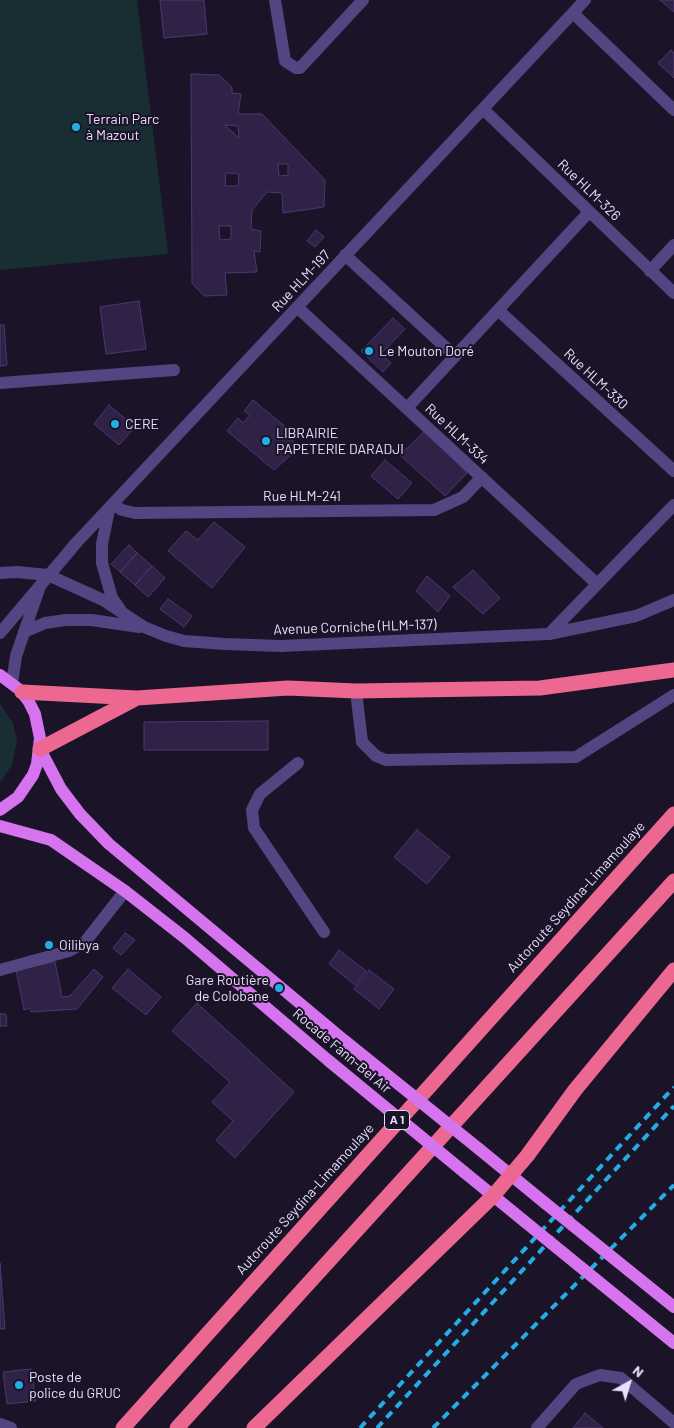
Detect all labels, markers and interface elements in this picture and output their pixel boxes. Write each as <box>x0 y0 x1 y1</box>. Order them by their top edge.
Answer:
place label: Terrain Parc à Mazout <box>86 111 159 144</box>
marker: Terrain Parc à Mazout <box>70 121 82 133</box>
street label: Rue HLM-326 <box>554 156 624 224</box>
street label: Rue HLM-197 <box>268 247 334 315</box>
place label: Le Mouton Doré <box>379 343 474 359</box>
marker: Le Mouton Doré <box>363 345 375 357</box>
street label: Rue HLM-330 <box>561 345 631 413</box>
street label: Rue HLM-334 <box>422 400 492 468</box>
place label: CERE <box>125 416 159 432</box>
marker: CERE <box>109 418 121 430</box>
place label: LIBRAIRIE PAPETERIE DARADJI <box>276 425 404 458</box>
marker: LIBRAIRIE PAPETERIE DARADJI <box>260 435 272 447</box>
street label: Rue HLM-241 <box>263 488 341 504</box>
street label: Avenue Corniche (HLM-137) <box>273 616 437 638</box>
street label: Autoroute Seydina-Limamoulaye <box>504 818 648 976</box>
place label: Oilibya <box>59 937 99 953</box>
marker: Oilibya <box>43 939 55 951</box>
place label: Gare Routière de Colobane <box>186 972 269 1004</box>
marker: Gare Routière de Colobane <box>273 982 285 994</box>
street label: Rocade Fann-Bel Air <box>289 1005 395 1097</box>
road number: A 1 <box>384 1110 410 1130</box>
street label: Autoroute Seydina-Limamoulaye <box>233 1120 377 1278</box>
north arrow <box>604 1358 654 1408</box>
text: N <box>630 1361 648 1380</box>
place label: Poste de police du GRUC <box>29 1369 121 1401</box>
marker: Poste de police du GRUC <box>13 1379 25 1391</box>

